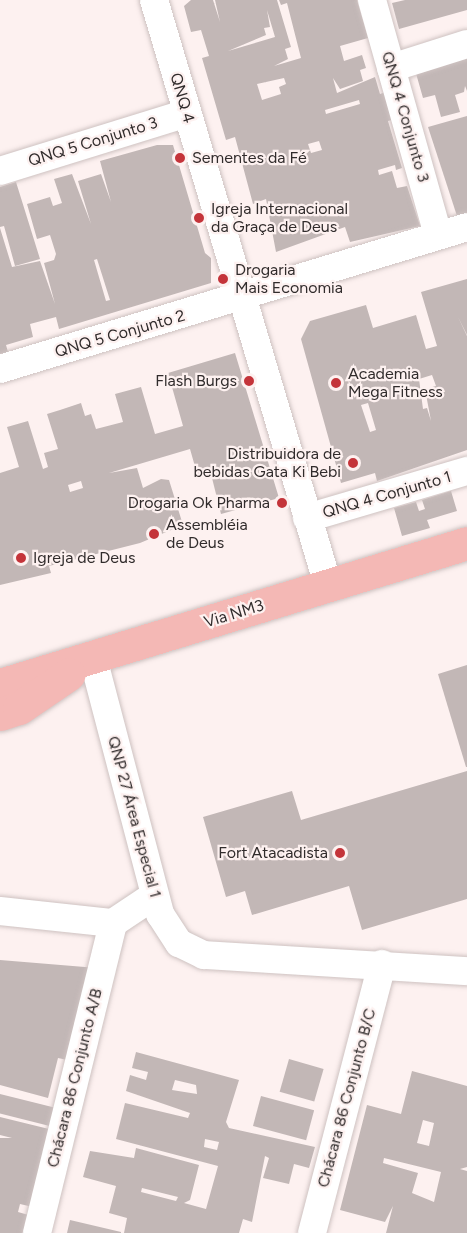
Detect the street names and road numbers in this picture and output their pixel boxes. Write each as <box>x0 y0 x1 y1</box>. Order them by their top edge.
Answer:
street label: QNQ 4 Conjunto 3 <box>377 49 433 185</box>
street label: QNQ 4 <box>166 71 198 125</box>
street label: QNQ 5 Conjunto 3 <box>26 113 160 171</box>
street label: QNQ 5 Conjunto 2 <box>53 306 187 362</box>
street label: QNQ 4 Conjunto 1 <box>320 467 454 523</box>
street label: Via NM3 <box>202 596 266 632</box>
street label: QNP 27 Área Especial 1 <box>103 734 165 900</box>
street label: Chácara 86 Conjunto A/B <box>43 987 107 1169</box>
street label: Chácara 86 Conjunto B/C <box>314 1006 380 1190</box>

